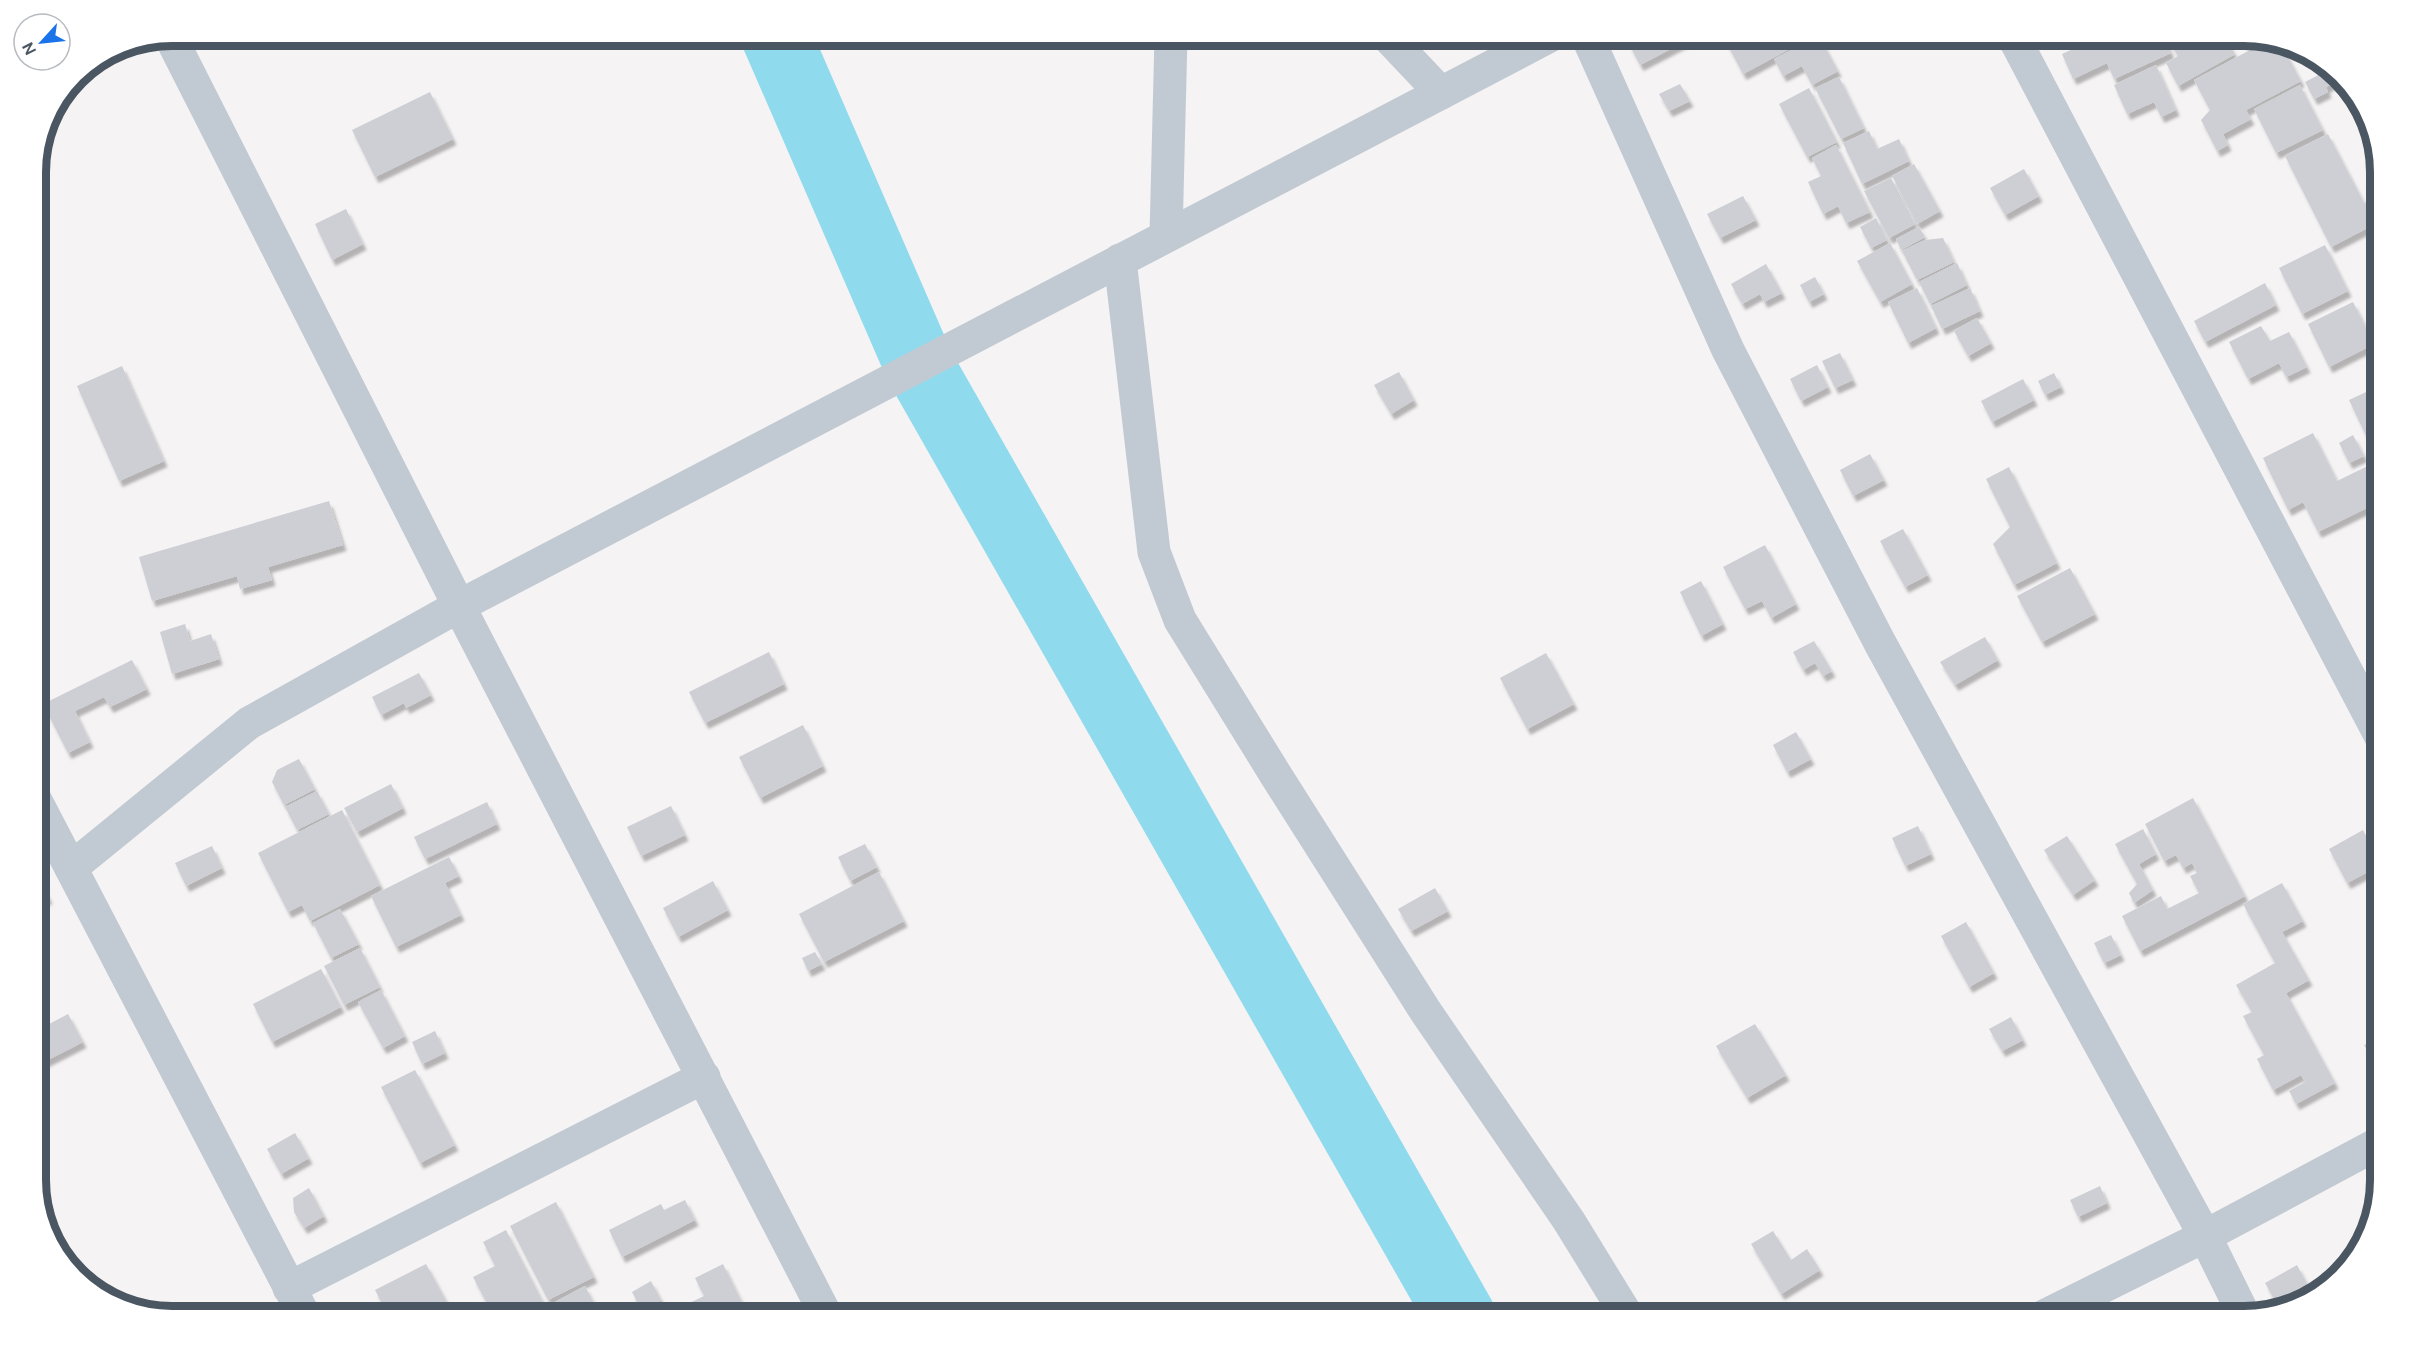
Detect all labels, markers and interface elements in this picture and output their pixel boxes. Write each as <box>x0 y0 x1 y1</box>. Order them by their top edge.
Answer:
north arrow <box>12 12 72 72</box>
text: N <box>18 39 39 58</box>

